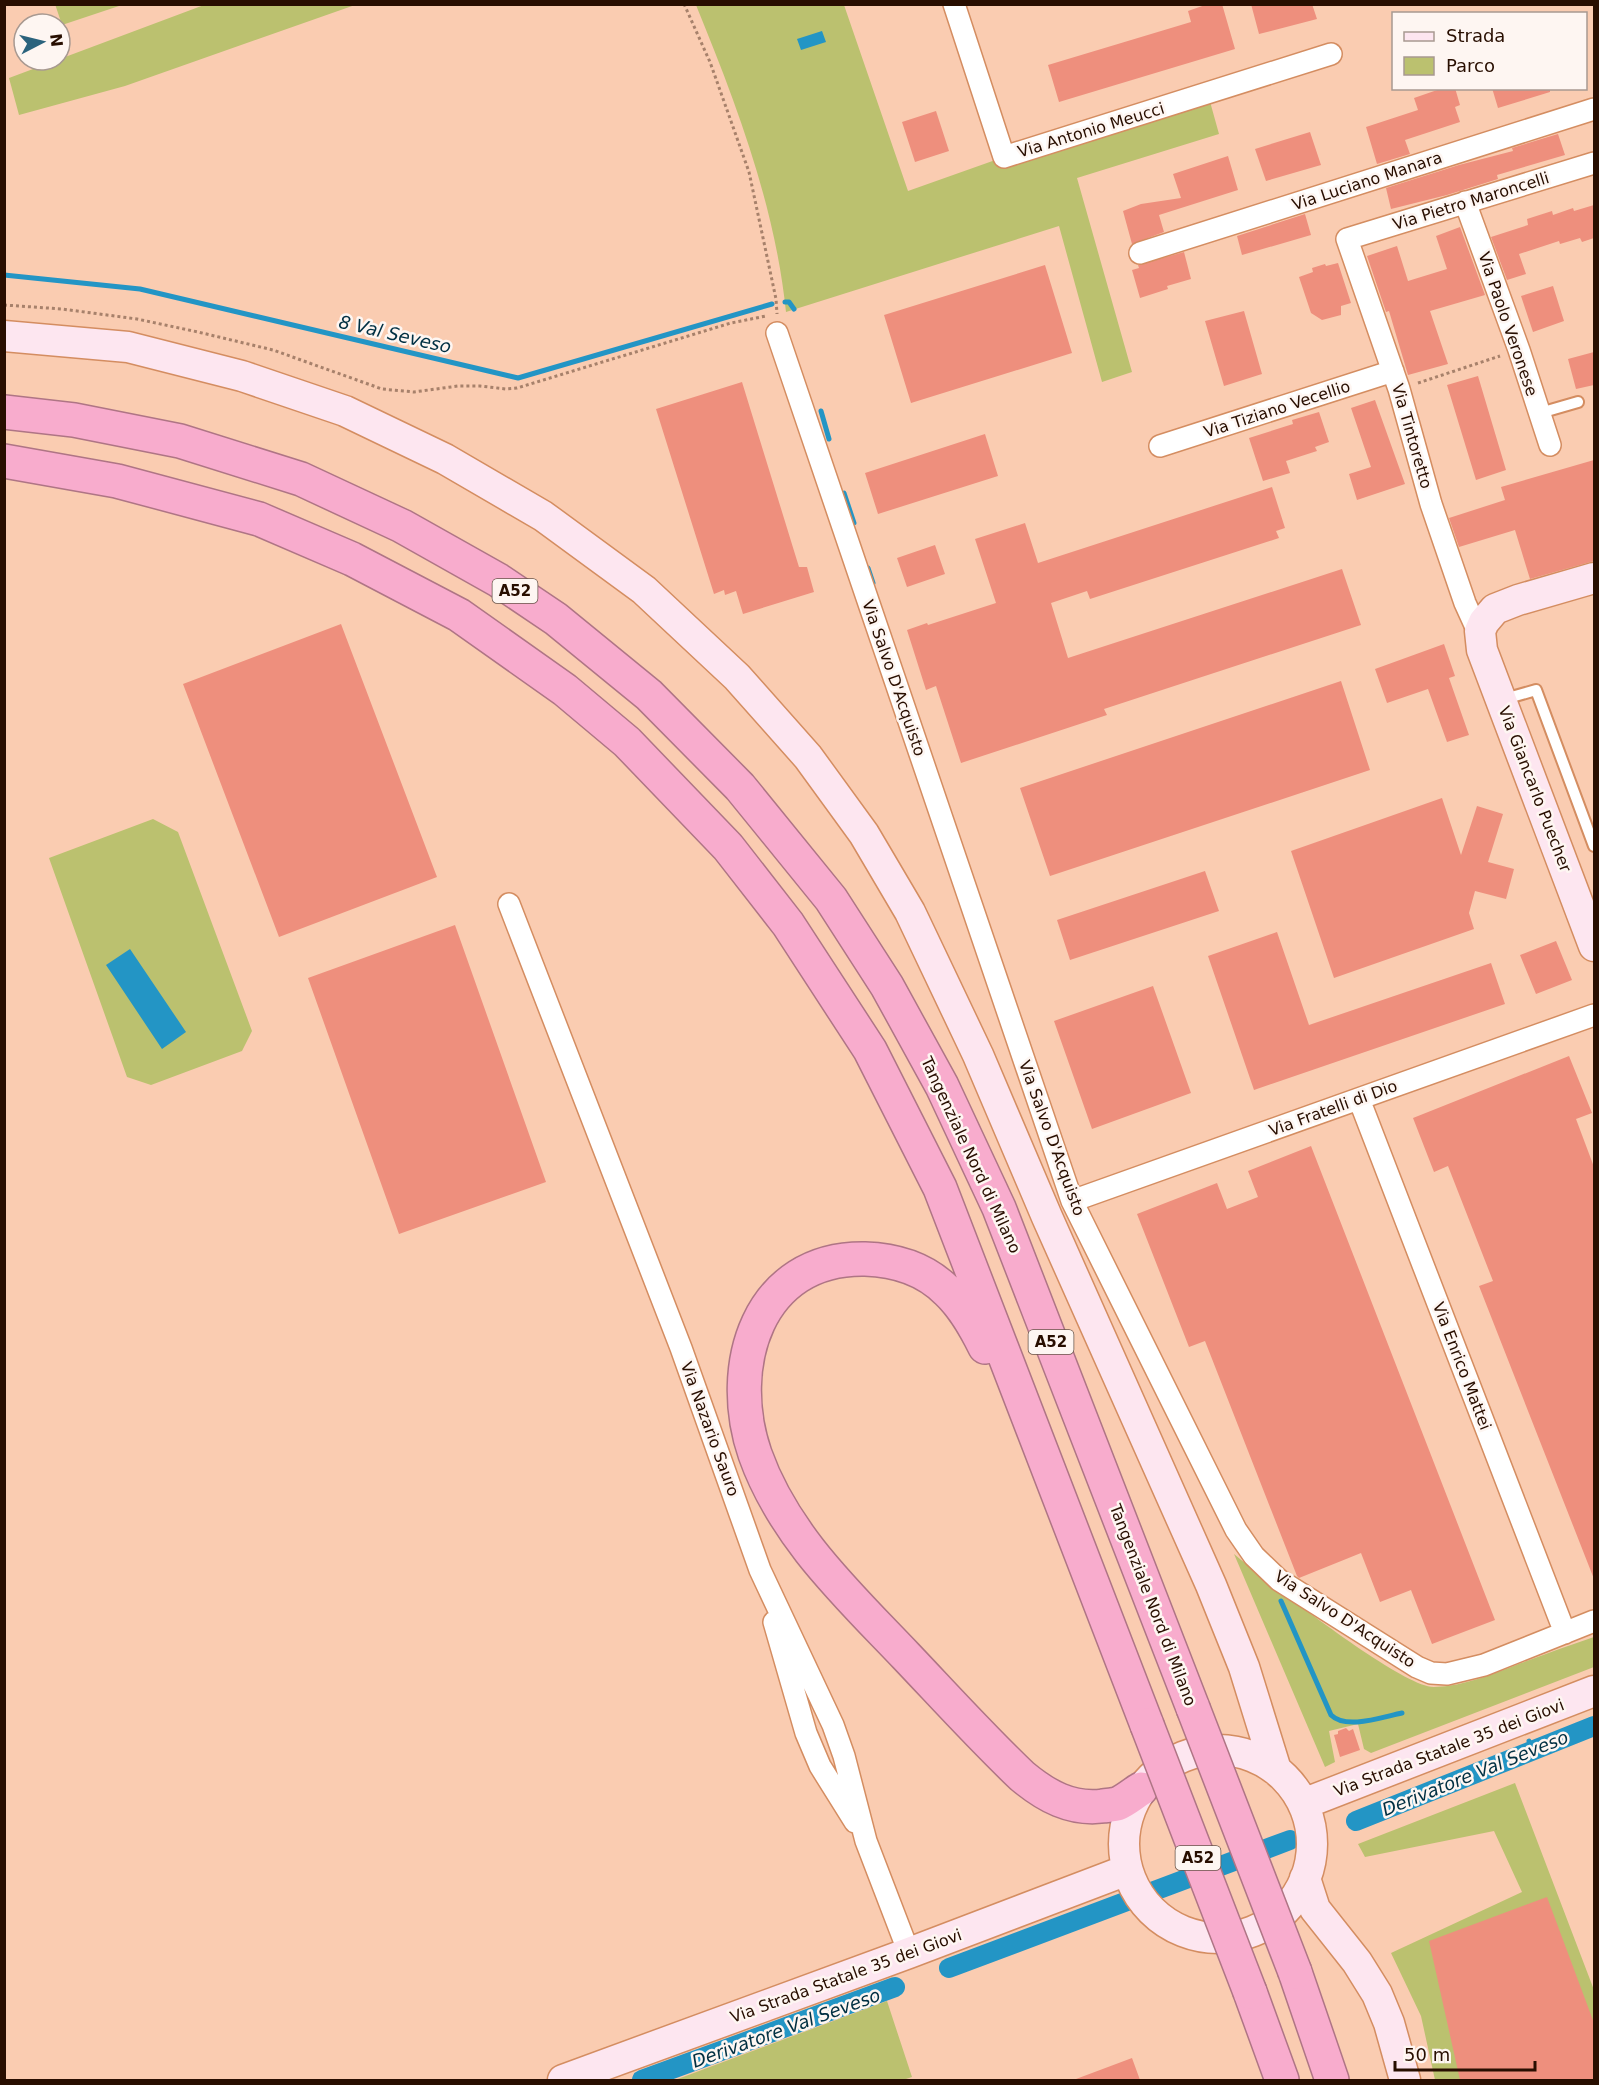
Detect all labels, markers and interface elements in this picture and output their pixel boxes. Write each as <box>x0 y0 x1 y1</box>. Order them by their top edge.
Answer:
north arrow <box>12 12 72 72</box>
legend <box>1392 12 1587 90</box>
text: Strada <box>1446 25 1505 46</box>
text: N <box>46 32 67 48</box>
text: Parco <box>1446 55 1495 76</box>
street label: Via Antonio Meucci <box>1015 99 1167 161</box>
street label: Via Luciano Manara <box>1290 148 1444 214</box>
street label: Via Pietro Maroncelli <box>1390 168 1552 234</box>
street label: Via Paolo Veronese <box>1474 249 1542 399</box>
water label: 8 Val Seveso <box>337 311 453 357</box>
street label: Via Tiziano Vecellio <box>1201 376 1353 442</box>
street label: Via Tintoretto <box>1388 381 1436 491</box>
road number: A52 <box>492 579 538 603</box>
street label: Via Salvo D'Acquisto <box>858 597 930 759</box>
street label: Via Giancarlo Puecher <box>1495 703 1576 875</box>
street label: Tangenziale Nord di Milano <box>917 1053 1025 1256</box>
street label: Via Salvo D'Acquisto <box>1015 1058 1089 1218</box>
street label: Via Fratelli di Dio <box>1266 1076 1400 1140</box>
street label: Via Enrico Mattei <box>1429 1299 1495 1433</box>
road number: A52 <box>1028 1330 1074 1354</box>
street label: Via Nazario Sauro <box>677 1359 743 1499</box>
street label: Tangenziale Nord di Milano <box>1105 1500 1200 1709</box>
street label: Via Salvo D'Acquisto <box>1271 1566 1419 1672</box>
street label: Via Strada Statale 35 dei Giovi <box>1331 1695 1567 1801</box>
water label: Derivatore Val Seveso <box>1379 1726 1571 1820</box>
road number: A52 <box>1176 1846 1220 1870</box>
street label: Via Strada Statale 35 dei Giovi <box>728 1925 964 2027</box>
water label: Derivatore Val Seveso <box>689 1984 883 2072</box>
scale bar <box>1395 2034 1534 2072</box>
text: 50 m <box>1404 2044 1450 2065</box>

